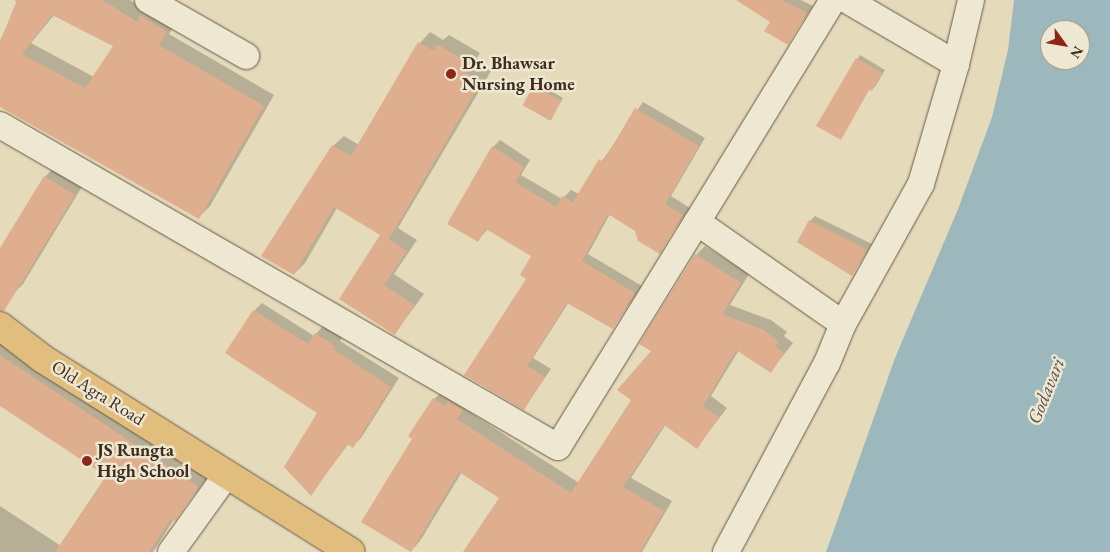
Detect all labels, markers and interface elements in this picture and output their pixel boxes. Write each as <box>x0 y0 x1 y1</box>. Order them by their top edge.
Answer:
north arrow <box>1040 20 1090 70</box>
text: N <box>1066 43 1088 62</box>
place label: Dr. Bhawsar Nursing Home <box>462 53 575 96</box>
marker: Dr. Bhawsar Nursing Home <box>444 67 458 81</box>
water label: Godavari <box>1023 355 1069 427</box>
street label: Old Agra Road <box>48 356 148 430</box>
place label: JS Rungta High School <box>97 440 189 482</box>
marker: JS Rungta High School <box>81 455 93 467</box>

